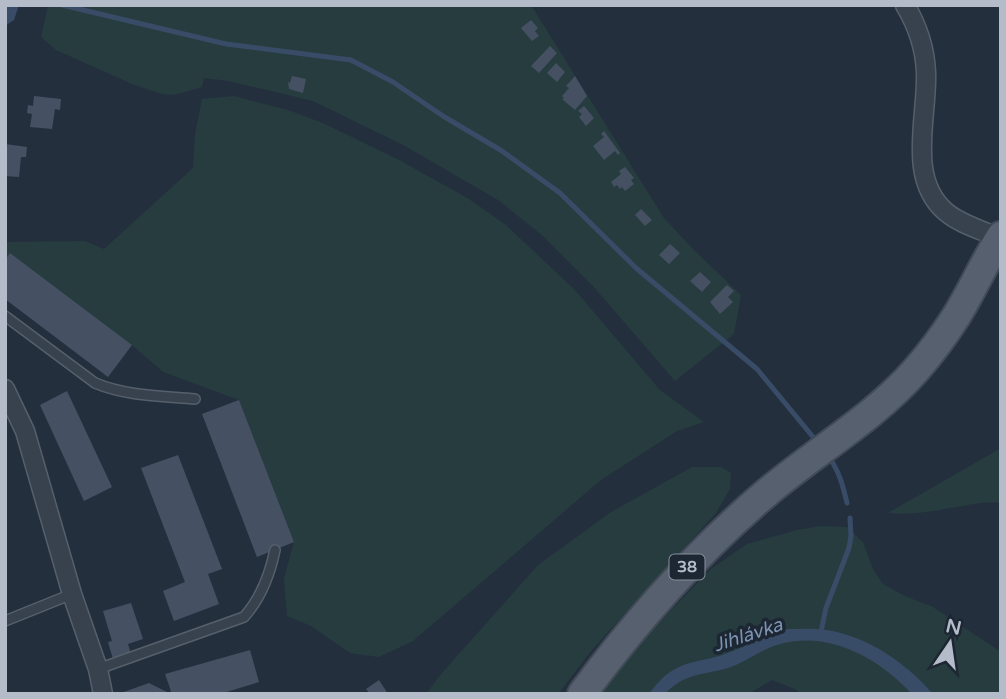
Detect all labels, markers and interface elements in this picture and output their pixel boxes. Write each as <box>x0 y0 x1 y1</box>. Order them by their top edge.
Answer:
road number: 38 <box>670 554 704 580</box>
north arrow <box>915 608 985 678</box>
water label: Jihlávka <box>711 613 787 656</box>
text: N <box>944 615 964 640</box>

